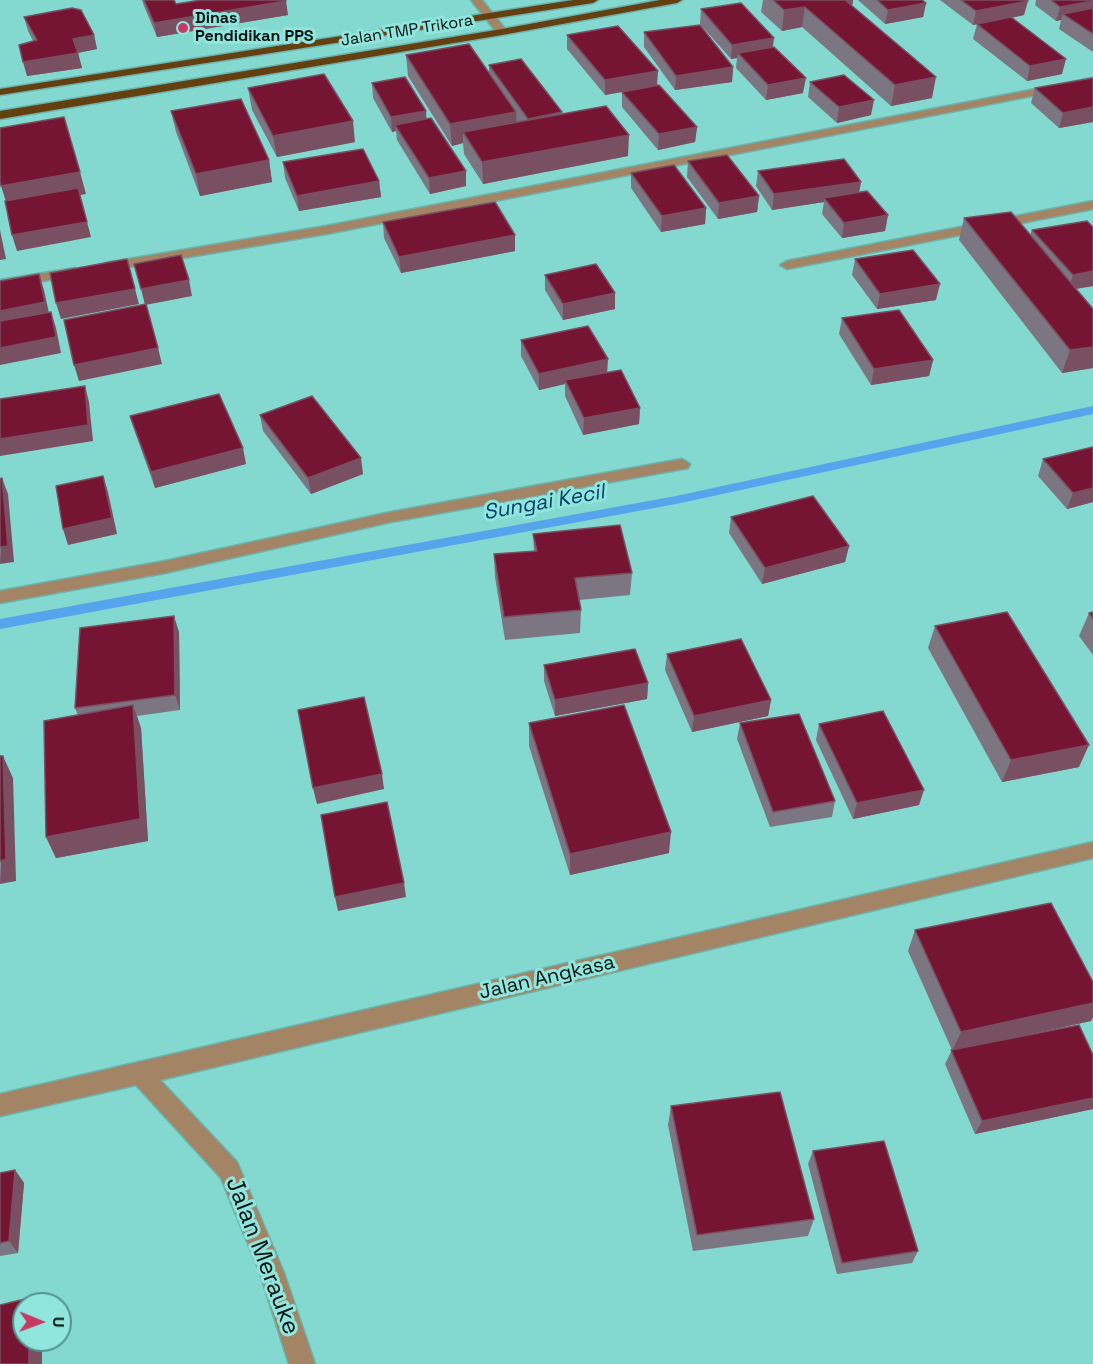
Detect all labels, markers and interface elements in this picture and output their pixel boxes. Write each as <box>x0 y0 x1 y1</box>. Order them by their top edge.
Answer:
place label: Dinas Pendidikan PPS <box>195 9 314 47</box>
street label: Jalan TMP Trikora <box>340 11 474 51</box>
marker: Dinas Pendidikan PPS <box>176 21 190 35</box>
water label: Sungai Kecil <box>482 480 606 526</box>
street label: Jalan Angkasa <box>477 951 617 1005</box>
street label: Jalan Merauke <box>219 1173 305 1339</box>
north arrow <box>12 1292 72 1352</box>
text: U <box>48 1317 69 1328</box>

